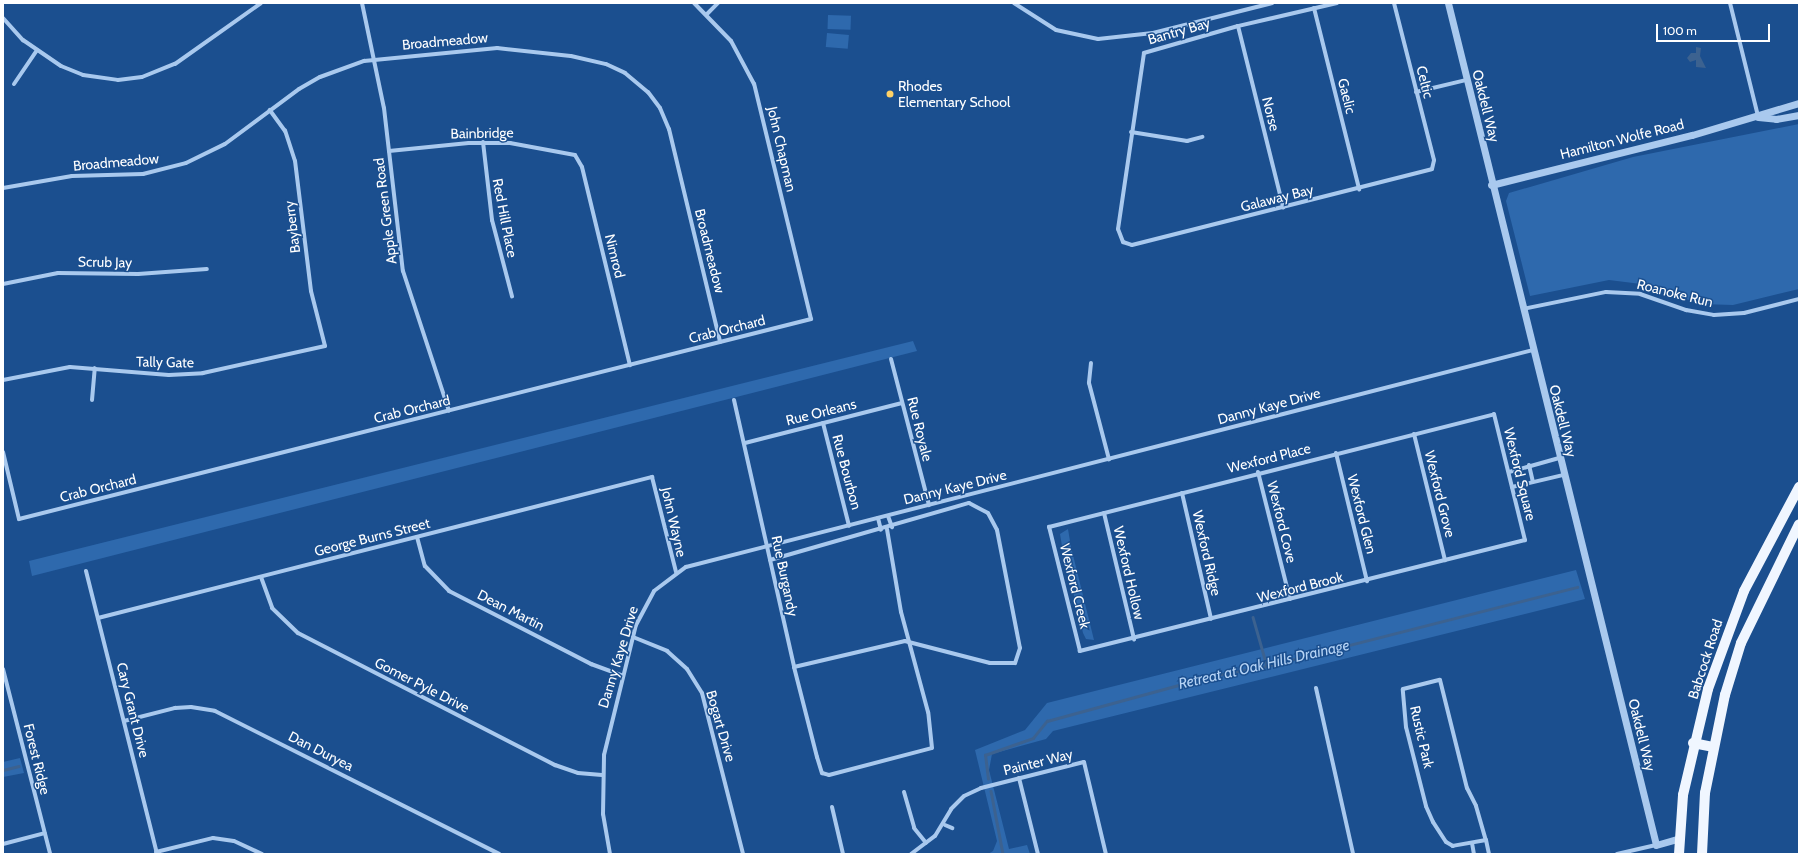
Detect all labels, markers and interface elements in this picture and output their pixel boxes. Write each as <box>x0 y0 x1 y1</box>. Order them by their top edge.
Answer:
street label: Bantry Bay <box>1146 14 1212 48</box>
scale bar <box>1658 16 1772 42</box>
text: 100 m <box>1663 23 1697 38</box>
street label: Broadmeadow <box>401 29 489 53</box>
street label: Celtic <box>1413 64 1437 100</box>
street label: Oakdell Way <box>1469 68 1503 144</box>
street label: Gaelic <box>1335 77 1359 115</box>
place label: Rhodes Elementary School <box>898 78 1010 110</box>
marker: Rhodes Elementary School <box>885 89 895 99</box>
street label: Norse <box>1259 95 1283 133</box>
street label: John Chapman <box>764 105 800 193</box>
street label: Hamilton Wolfe Road <box>1558 115 1686 163</box>
street label: Bainbridge <box>450 124 514 142</box>
street label: Broadmeadow <box>72 150 160 174</box>
street label: Apple Green Road <box>370 157 400 265</box>
street label: Red Hill Place <box>489 177 521 259</box>
street label: Galaway Bay <box>1239 181 1315 215</box>
street label: Bayberry <box>280 200 304 254</box>
street label: Broadmeadow <box>691 207 729 295</box>
street label: Nimrod <box>601 232 629 280</box>
street label: Scrub Jay <box>78 253 132 271</box>
street label: Roanoke Run <box>1635 275 1715 311</box>
street label: Crab Orchard <box>687 311 767 347</box>
street label: Tally Gate <box>136 353 194 371</box>
street label: Oakdell Way <box>1546 383 1580 459</box>
street label: Danny Kaye Drive <box>1216 384 1322 428</box>
street label: Crab Orchard <box>372 391 452 427</box>
street label: Rue Orleans <box>784 395 858 429</box>
street label: Rue Royale <box>904 395 936 463</box>
street label: Wexford Square <box>1500 426 1540 522</box>
street label: Rue Bourbon <box>829 433 865 511</box>
street label: Wexford Place <box>1226 440 1312 476</box>
street label: Wexford Grove <box>1421 449 1459 539</box>
street label: Danny Kaye Drive <box>902 466 1008 508</box>
street label: Crab Orchard <box>58 470 138 506</box>
street label: Wexford Glen <box>1344 473 1380 555</box>
street label: Wexford Cove <box>1264 479 1300 565</box>
street label: John Wayne <box>658 486 690 558</box>
street label: Wexford Ridge <box>1189 509 1225 597</box>
street label: George Burns Street <box>312 514 432 560</box>
street label: Wexford Hollow <box>1110 525 1148 621</box>
street label: Rue Burgandy <box>768 534 802 618</box>
street label: Wexford Creek <box>1056 542 1094 630</box>
street label: Wexford Brook <box>1255 568 1345 606</box>
street label: Dean Martin <box>475 586 547 634</box>
street label: Danny Kaye Drive <box>595 604 641 710</box>
street label: Babcock Road <box>1684 617 1726 701</box>
water label: Retreat at Oak Hills Drainage <box>1177 637 1351 693</box>
street label: Gomer Pyle Drive <box>372 654 472 716</box>
street label: Cary Grant Drive <box>113 661 153 759</box>
street label: Bogart Drive <box>703 688 739 764</box>
street label: Oakdell Way <box>1625 697 1659 773</box>
street label: Rustic Park <box>1407 704 1437 770</box>
street label: Forest Ridge <box>20 722 54 796</box>
street label: Dan Duryea <box>286 728 356 774</box>
street label: Painter Way <box>1002 745 1074 779</box>

